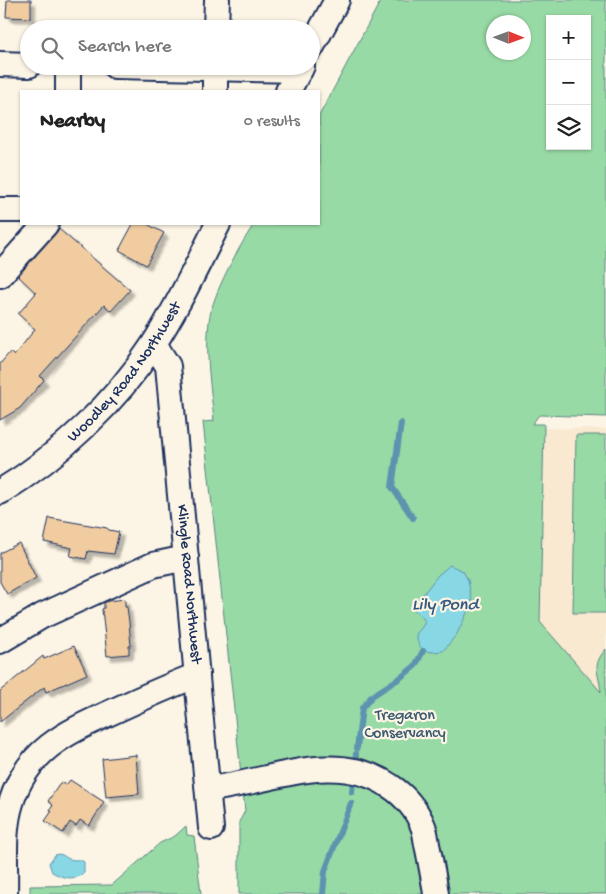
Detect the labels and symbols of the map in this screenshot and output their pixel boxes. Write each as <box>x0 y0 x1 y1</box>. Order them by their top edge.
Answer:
north arrow <box>486 15 531 60</box>
street label: Woodley Road Northwest <box>64 298 187 447</box>
street label: Klingle Road Northwest <box>171 504 205 666</box>
water label: Lily Pond <box>412 595 480 616</box>
park label: Tregaron Conservancy <box>364 707 446 744</box>

